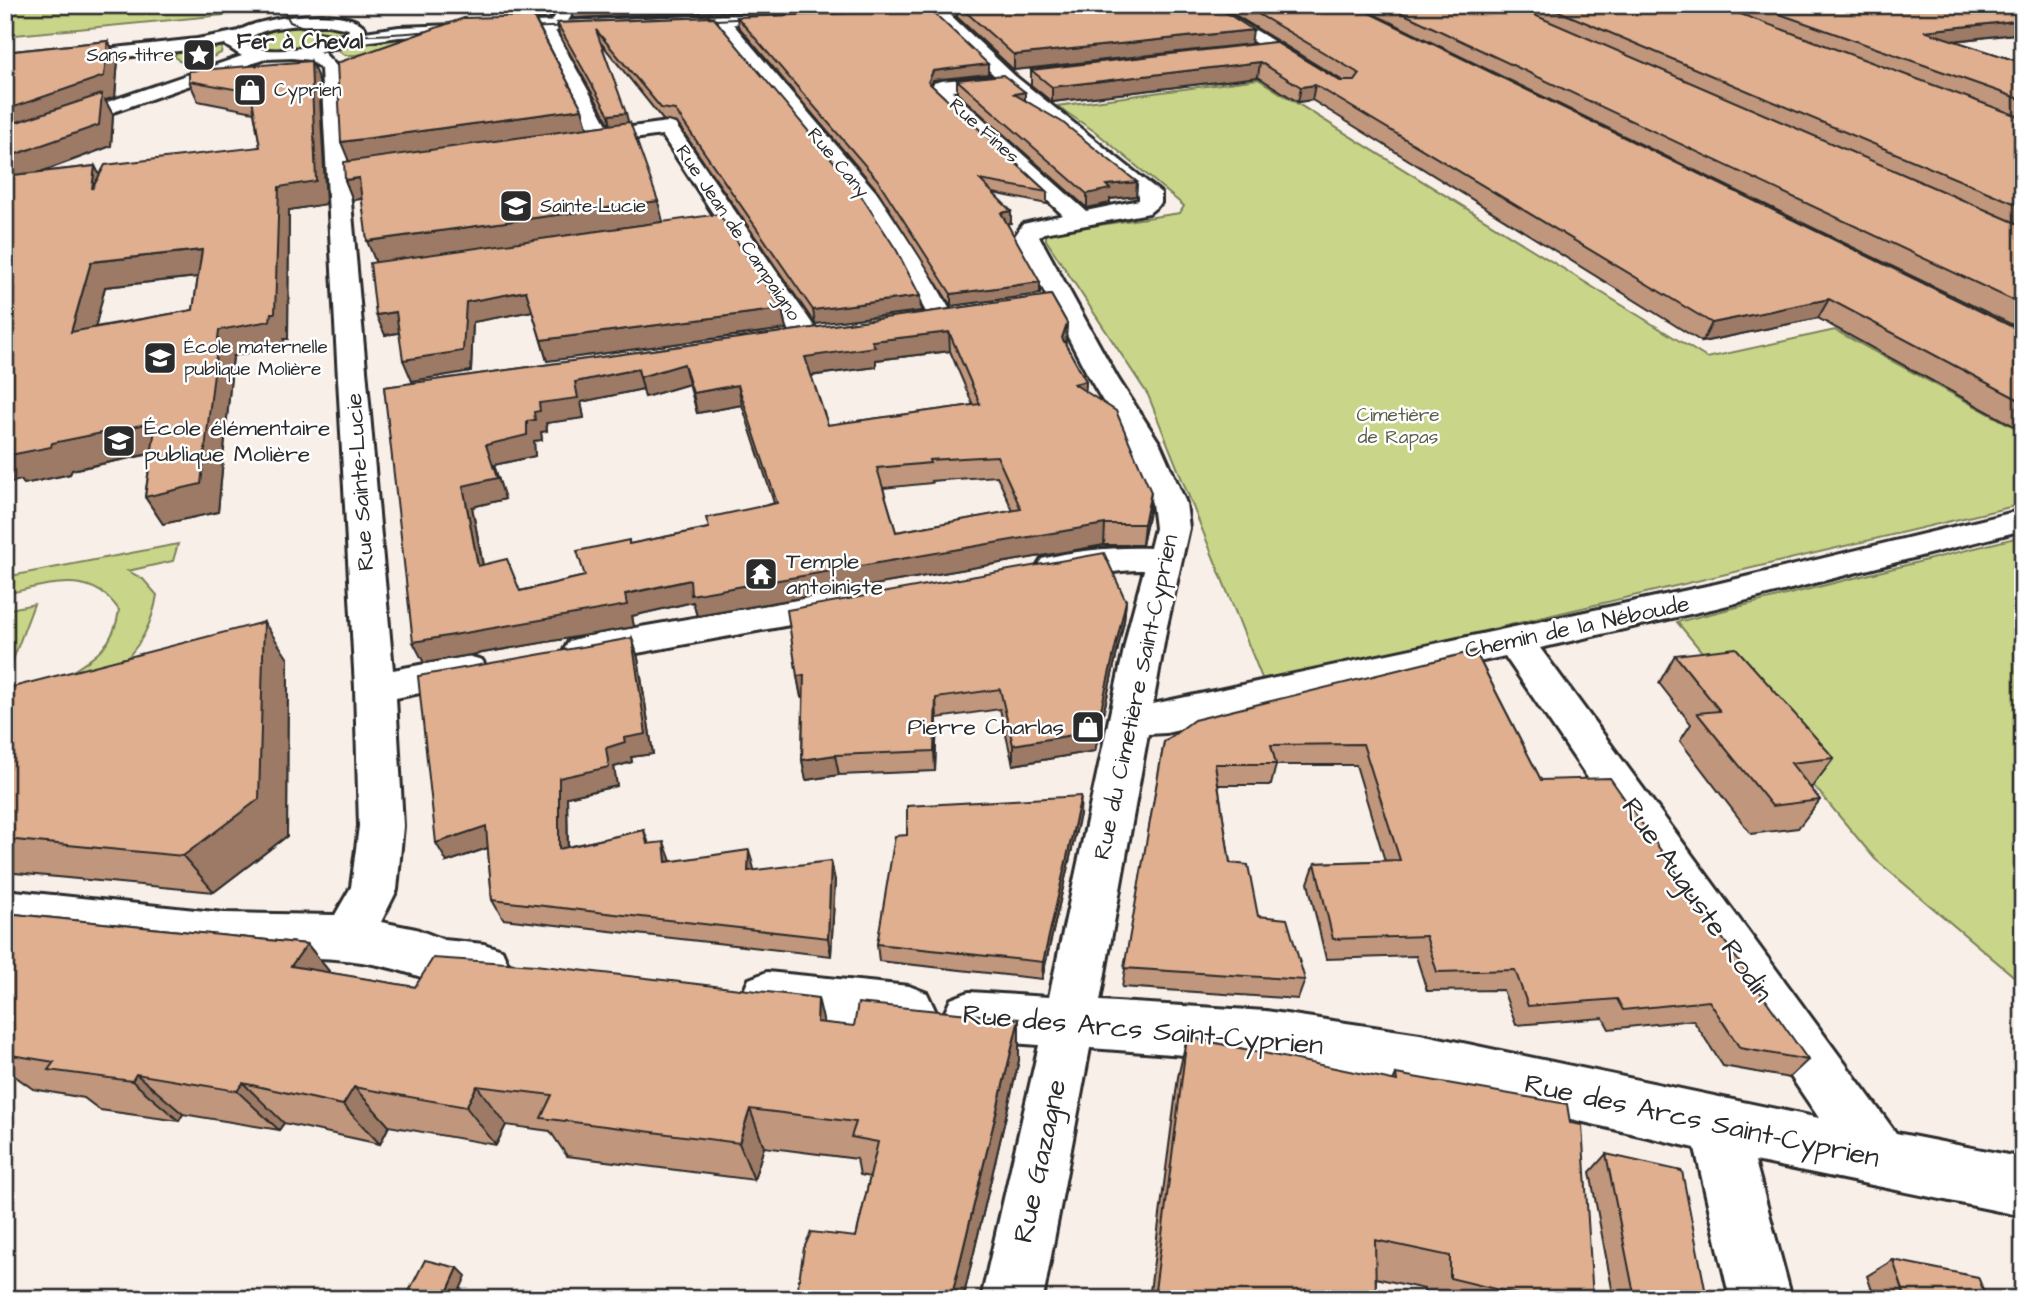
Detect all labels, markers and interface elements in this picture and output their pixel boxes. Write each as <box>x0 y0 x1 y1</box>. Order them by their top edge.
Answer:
district label: Fer à Cheval <box>237 27 364 56</box>
place icon: Sans titre <box>180 36 218 74</box>
place label: Sans titre <box>86 42 174 69</box>
shop icon: Cyprien <box>231 71 269 109</box>
place label: Cyprien <box>274 77 342 105</box>
street label: Rue Fines <box>943 92 1025 170</box>
street label: Rue Cany <box>800 122 876 205</box>
street label: Rue Jean de Campaigno <box>668 140 807 327</box>
school or university icon: Sainte-Lucie <box>497 187 535 225</box>
place label: Sainte-Lucie <box>540 193 646 220</box>
place label: École maternelle publique Molière <box>184 334 328 383</box>
school or university icon: École maternelle publique Molière <box>141 339 179 377</box>
street label: Rue Sainte-Lucie <box>338 392 382 572</box>
park label: Cimetière de Rapas <box>1357 402 1440 451</box>
place label: École élémentaire publique Molière <box>144 412 330 470</box>
school or university icon: École élémentaire publique Molière <box>100 422 138 460</box>
street label: Rue du Cimetière Saint-Cyprien <box>1086 531 1187 863</box>
place label: Temple antoiniste <box>786 545 883 603</box>
temple icon: Temple antoiniste <box>742 555 780 593</box>
street label: Chemin de la Néboude <box>1462 588 1692 666</box>
shop icon: Pierre Charlas <box>1069 708 1107 746</box>
place label: Pierre Charlas <box>907 711 1064 743</box>
street label: Rue Auguste Rodin <box>1611 790 1782 1011</box>
street label: Rue des Arcs Saint-Cyprien <box>961 995 1325 1067</box>
street label: Rue des Arcs Saint-Cyprien <box>1521 1064 1883 1180</box>
street label: Rue Gazagne <box>1004 1076 1077 1246</box>

